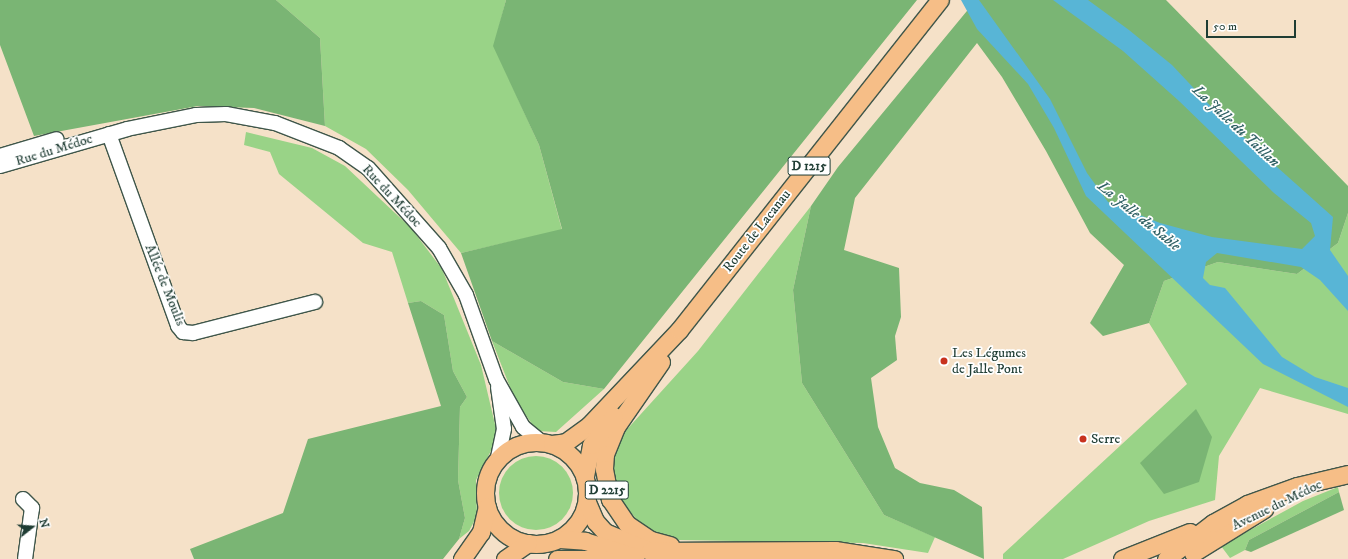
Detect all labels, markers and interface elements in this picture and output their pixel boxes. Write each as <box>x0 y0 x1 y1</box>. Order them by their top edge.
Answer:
scale bar <box>1208 12 1298 38</box>
text: 50 m <box>1213 19 1237 34</box>
water label: La Jalle du Taillan <box>1189 81 1283 171</box>
street label: Rue du Médoc <box>13 130 95 170</box>
road number: D 1215 <box>787 155 831 177</box>
street label: Rue du Médoc <box>359 161 425 231</box>
water label: La Jalle du Sable <box>1094 177 1184 255</box>
street label: Route de Lacanau <box>720 186 794 276</box>
street label: Allée de Moulis <box>141 242 189 328</box>
place label: Les Légumes de Jalle Pont <box>952 345 1026 378</box>
marker: Les Légumes de Jalle Pont <box>939 356 949 366</box>
place label: Serre <box>1091 431 1120 447</box>
marker: Serre <box>1078 434 1088 444</box>
street label: Avenue du Médoc <box>1229 476 1325 534</box>
road number: D 2215 <box>584 479 630 501</box>
north arrow <box>12 507 52 547</box>
text: N <box>35 517 51 530</box>

